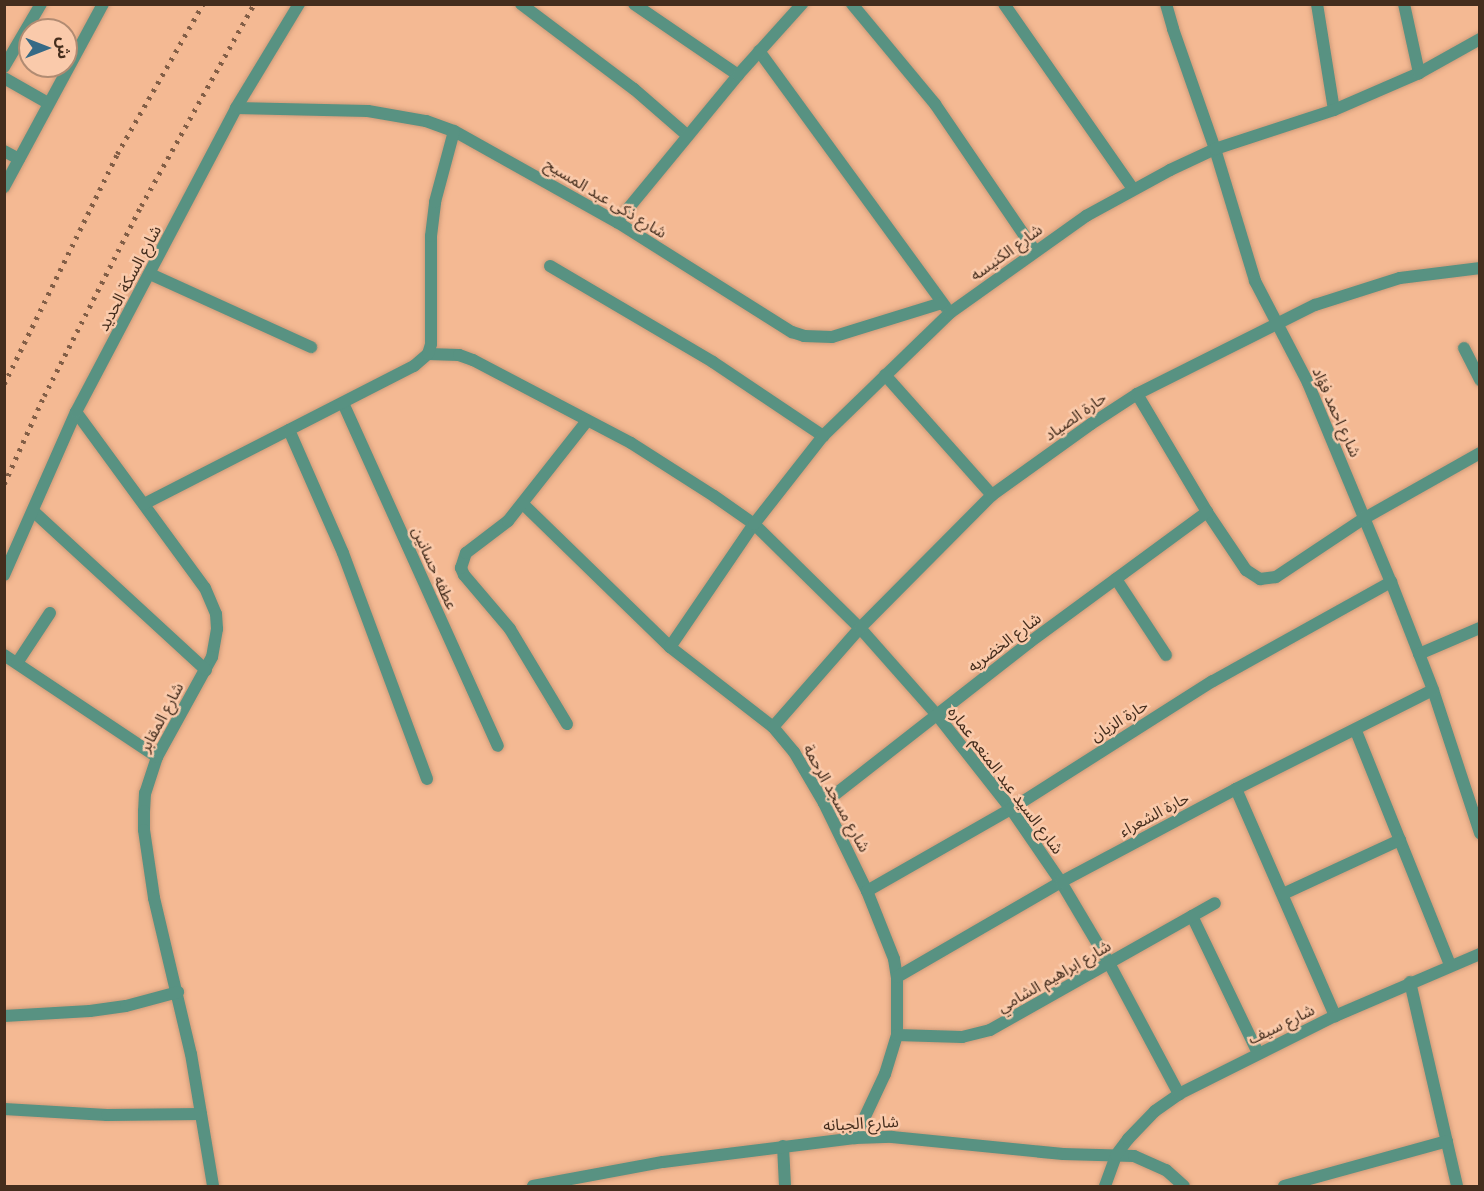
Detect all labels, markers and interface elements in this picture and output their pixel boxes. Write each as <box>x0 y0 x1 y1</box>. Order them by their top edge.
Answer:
north arrow <box>18 18 78 78</box>
text: ش <box>53 37 75 59</box>
street label: شارع ذكى عبد المسيح <box>542 154 670 242</box>
street label: شارع الكنيسه <box>966 219 1046 285</box>
street label: شارع السكة الحديد <box>93 222 165 334</box>
street label: شارع احمد فؤاد <box>1309 364 1365 460</box>
street label: حارة الصياد <box>1040 388 1110 444</box>
street label: عطفه حسانين <box>408 523 462 613</box>
street label: شارع الخضريه <box>963 608 1045 676</box>
street label: شارع المقابر <box>135 679 187 755</box>
street label: حارة الزيان <box>1087 695 1151 745</box>
street label: شارع السيد عبد المنعم عماره <box>944 702 1068 858</box>
street label: شارع مسجد الرحمة <box>799 741 875 855</box>
street label: حارة الشعراء <box>1116 788 1192 840</box>
street label: شارع ابراهيم الشامي <box>994 936 1114 1016</box>
street label: شارع سيف <box>1245 1000 1317 1048</box>
street label: شارع الجبانه <box>823 1111 899 1135</box>

